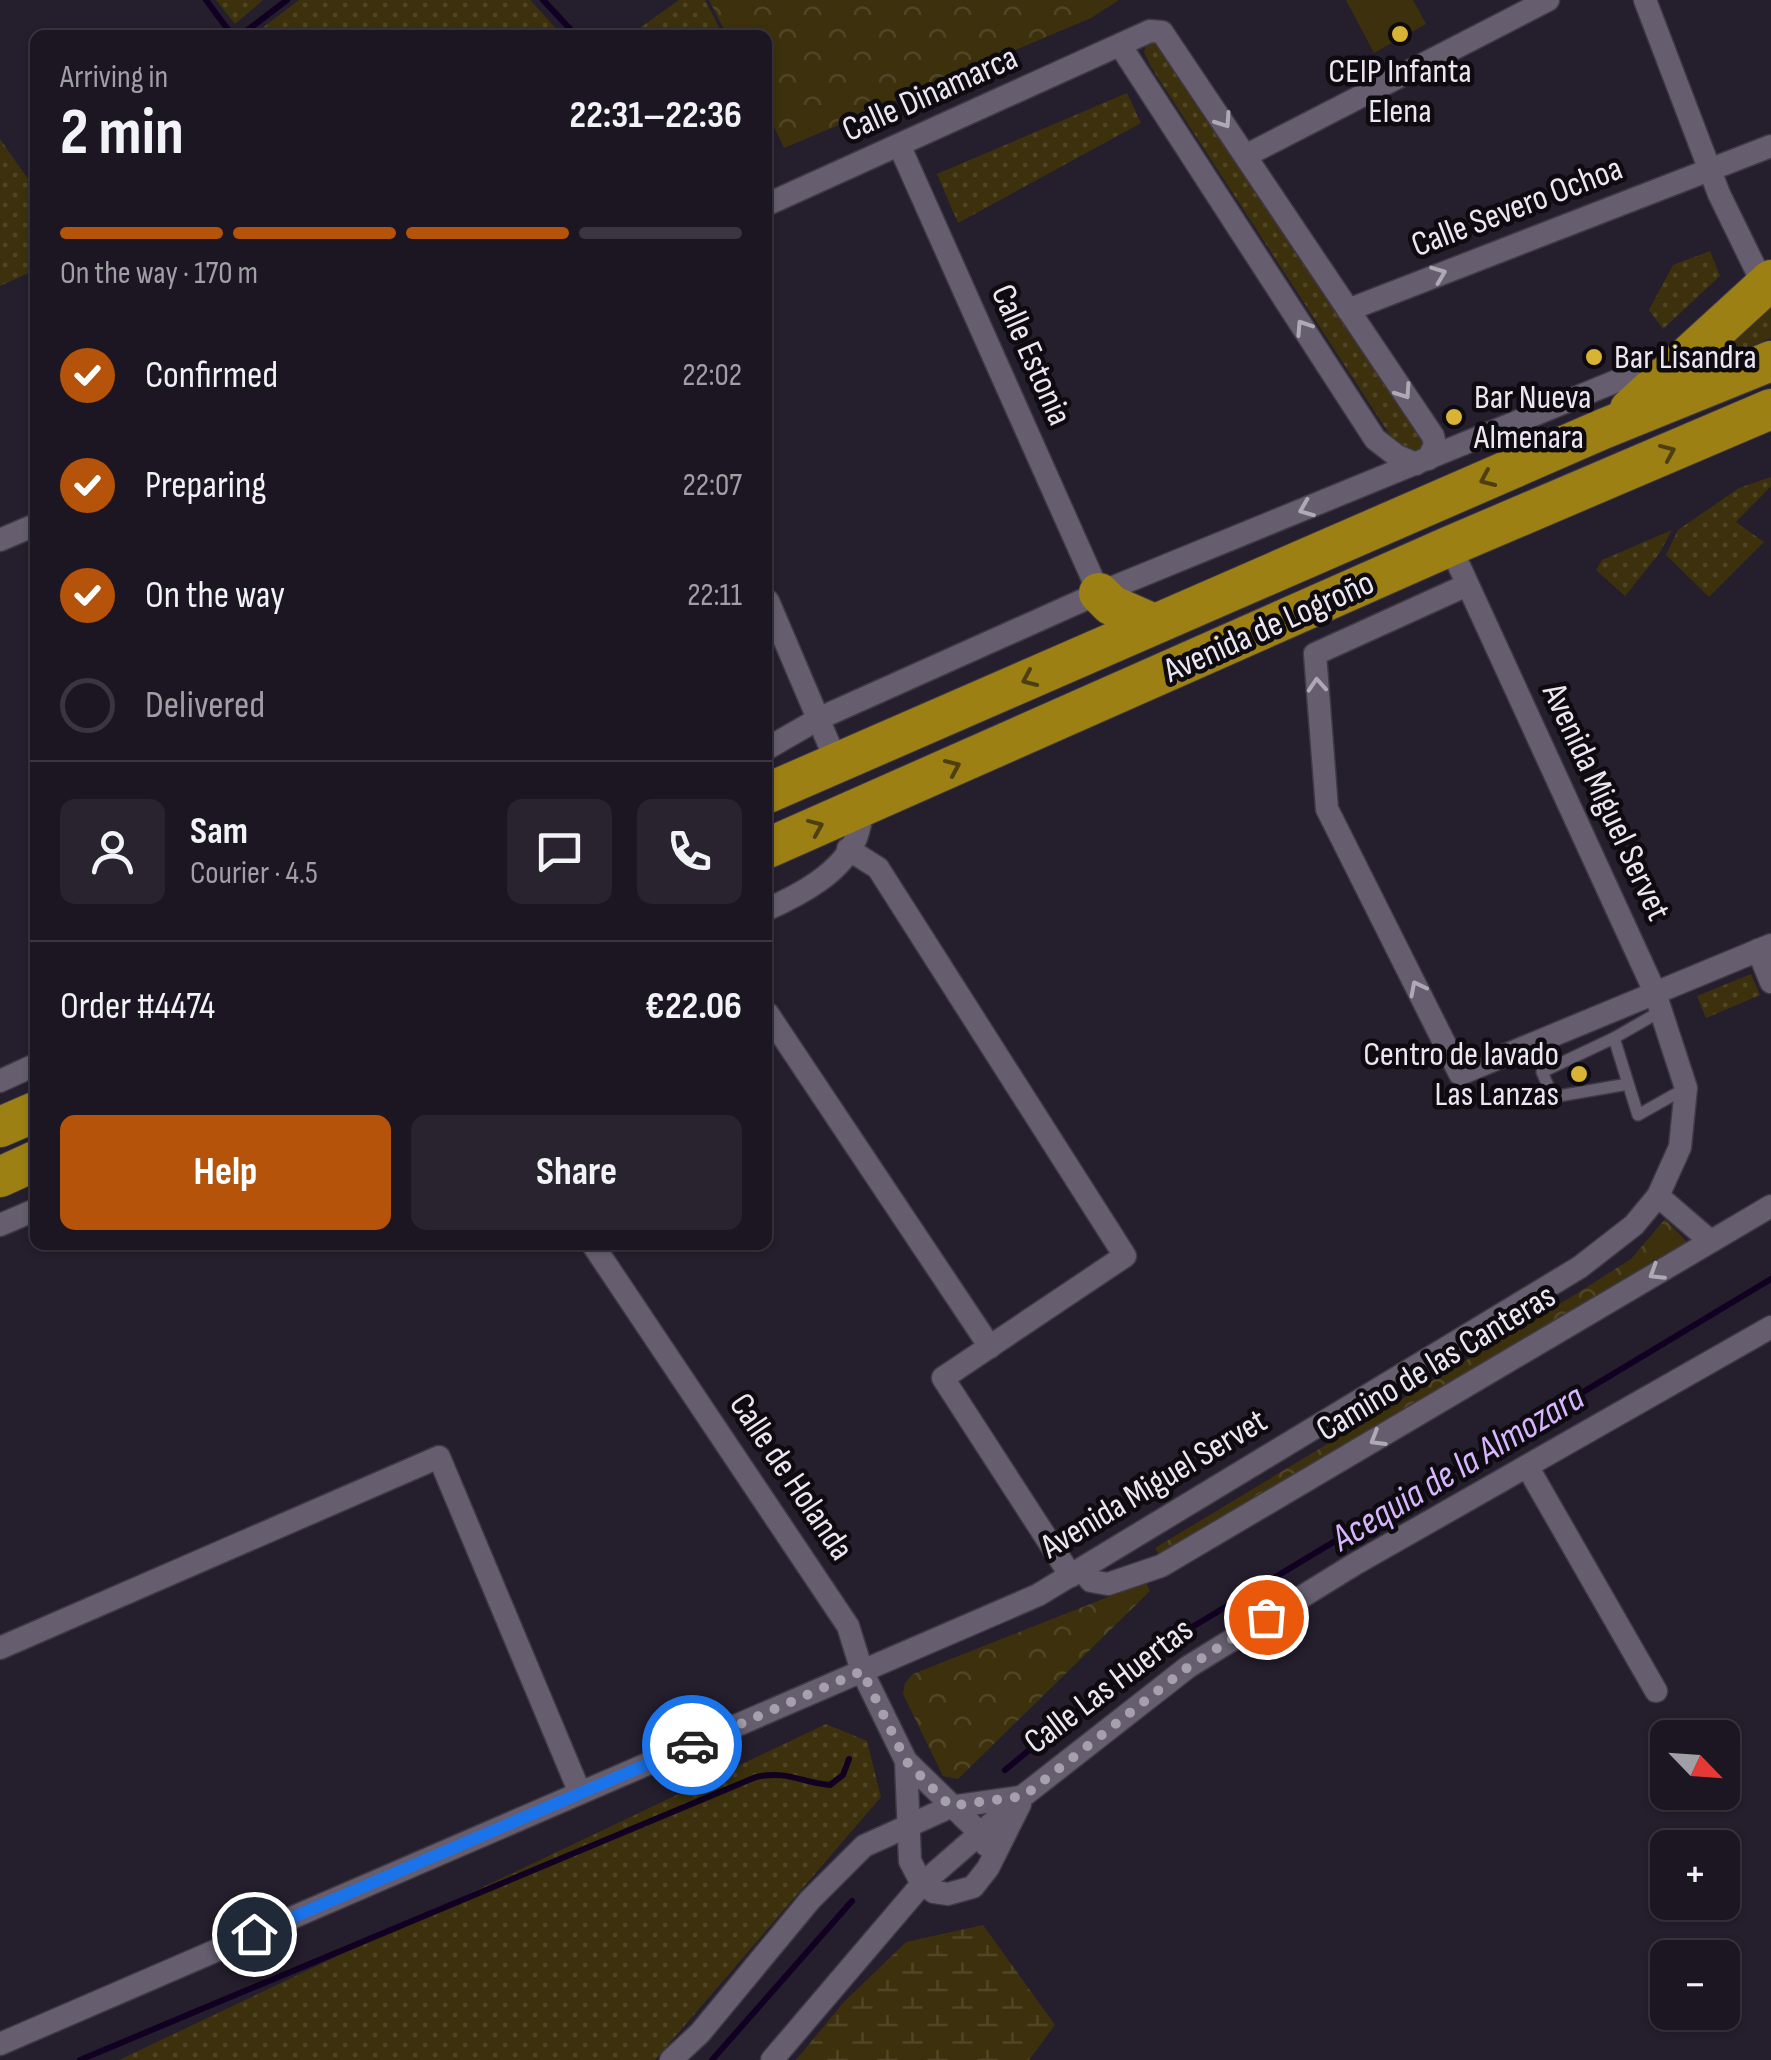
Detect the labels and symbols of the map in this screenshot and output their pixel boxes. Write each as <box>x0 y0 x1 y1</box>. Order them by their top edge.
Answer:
marker: CEIP Infanta Elena <box>1389 23 1411 45</box>
street label: Calle Dinamarca <box>836 36 1024 152</box>
place label: CEIP Infanta Elena <box>1328 50 1472 133</box>
one-way arrow <box>1212 110 1230 129</box>
street label: Calle Severo Ochoa <box>1405 147 1629 267</box>
one-way arrow <box>1430 266 1447 286</box>
street label: Calle Estonia <box>981 278 1081 432</box>
one-way arrow <box>1297 320 1316 338</box>
place label: Bar Lisandra <box>1614 336 1757 379</box>
marker: Bar Lisandra <box>1583 346 1605 368</box>
place label: Bar Nueva Almenara <box>1473 376 1592 459</box>
one-way arrow <box>1391 382 1410 400</box>
marker: Bar Nueva Almenara <box>1443 406 1465 428</box>
one-way arrow <box>1658 444 1676 464</box>
one-way arrow <box>1479 467 1497 487</box>
one-way arrow <box>1298 498 1315 518</box>
street label: Avenida de Logroño <box>1156 561 1381 693</box>
one-way arrow <box>1021 667 1039 687</box>
one-way arrow <box>1307 676 1329 692</box>
street label: Avenida Miguel Servet <box>1532 676 1680 927</box>
one-way arrow <box>943 759 961 779</box>
one-way arrow <box>806 819 824 839</box>
one-way arrow <box>1409 980 1429 998</box>
place label: Centro de lavado Las Lanzas <box>1363 1033 1559 1116</box>
marker: Centro de lavado Las Lanzas <box>1568 1063 1590 1085</box>
one-way arrow <box>1649 1260 1667 1279</box>
street label: Camino de las Canteras <box>1309 1275 1563 1451</box>
water label: Acequia de la Almozara <box>1322 1375 1592 1562</box>
street label: Calle de Holanda <box>719 1385 863 1569</box>
street label: Avenida Miguel Servet <box>1032 1400 1275 1569</box>
one-way arrow <box>1370 1427 1388 1446</box>
pin <box>1224 1575 1309 1660</box>
street label: Calle Las Huertas <box>1016 1608 1202 1764</box>
courier <box>642 1695 742 1795</box>
north arrow <box>1650 1720 1740 1810</box>
pin <box>212 1892 297 1977</box>

